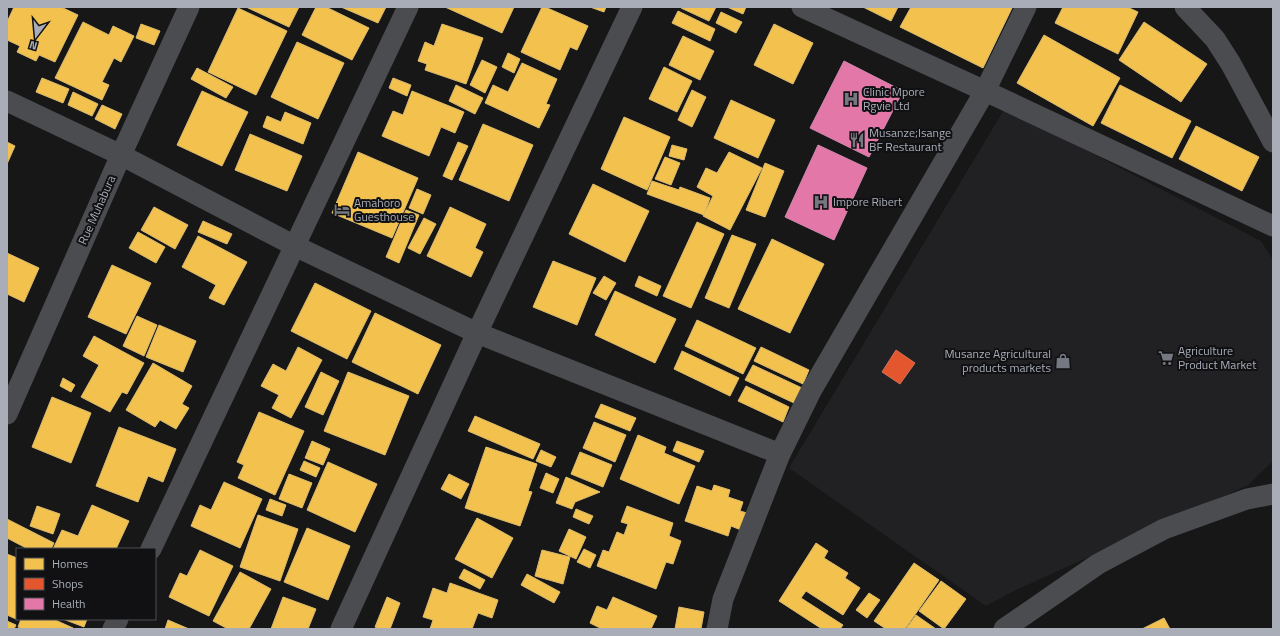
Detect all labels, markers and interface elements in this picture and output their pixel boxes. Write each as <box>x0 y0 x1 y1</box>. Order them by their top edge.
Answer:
north arrow <box>16 16 56 56</box>
text: N <box>27 37 39 54</box>
place label: Clinic Mpore Rgvie Ltd <box>863 82 925 115</box>
hospital icon: Clinic Mpore Rgvie Ltd <box>842 90 860 108</box>
place label: Musanze;Isange BF Restaurant <box>869 123 951 156</box>
restaurant icon: Musanze;Isange BF Restaurant <box>848 131 866 149</box>
street label: Rue Muhabura <box>73 172 120 248</box>
place label: Impore Ribert <box>833 192 903 211</box>
place label: Amahoro Guesthouse <box>354 193 414 226</box>
hospital icon: Impore Ribert <box>812 193 830 211</box>
hotel icon: Amahoro Guesthouse <box>333 201 351 219</box>
place label: Agriculture Product Market <box>1178 341 1257 374</box>
place label: Musanze Agricultural products markets <box>944 344 1051 377</box>
supermarket icon: Agriculture Product Market <box>1157 349 1175 367</box>
shop icon: Musanze Agricultural products markets <box>1054 352 1072 370</box>
legend <box>16 548 156 620</box>
text: Homes <box>52 554 88 573</box>
text: Shops <box>52 574 84 593</box>
text: Health <box>52 594 86 613</box>

